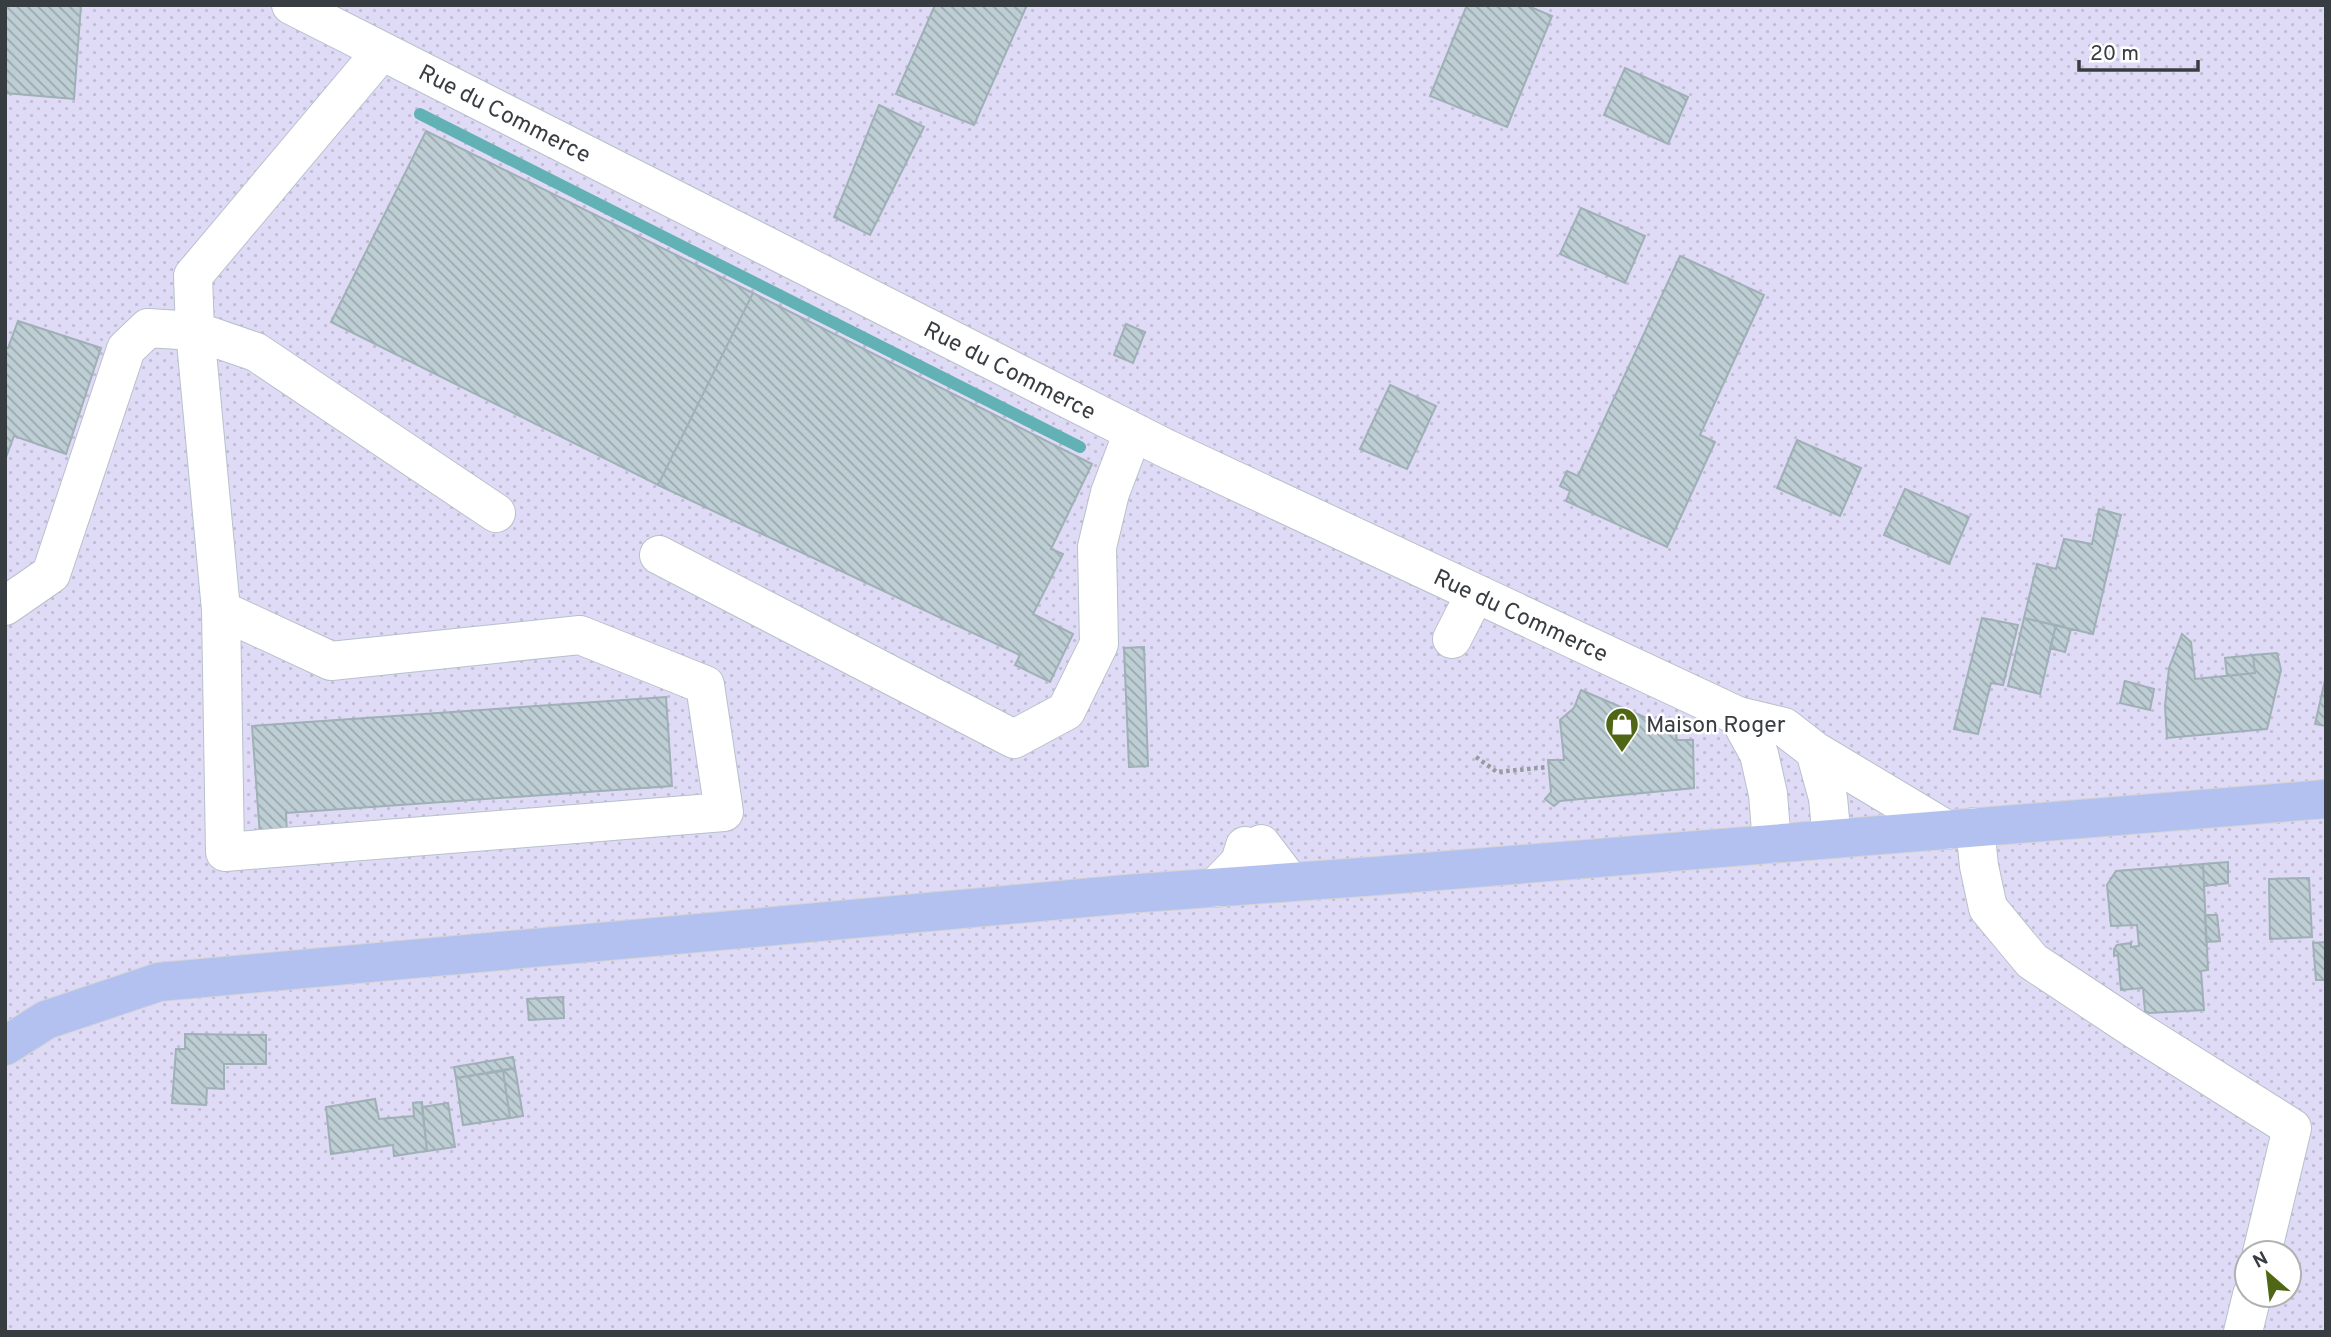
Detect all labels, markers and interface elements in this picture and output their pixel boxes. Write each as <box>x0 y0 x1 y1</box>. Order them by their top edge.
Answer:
scale bar <box>2079 28 2198 72</box>
text: 20 m <box>2090 41 2139 68</box>
street label: Rue du Commerce <box>413 59 595 171</box>
street label: Rue du Commerce <box>918 316 1100 428</box>
street label: Rue du Commerce <box>1428 564 1612 670</box>
shop icon: Maison Roger <box>1603 705 1641 754</box>
place label: Maison Roger <box>1646 712 1786 741</box>
north arrow <box>2233 1239 2303 1309</box>
text: N <box>2249 1247 2273 1275</box>

